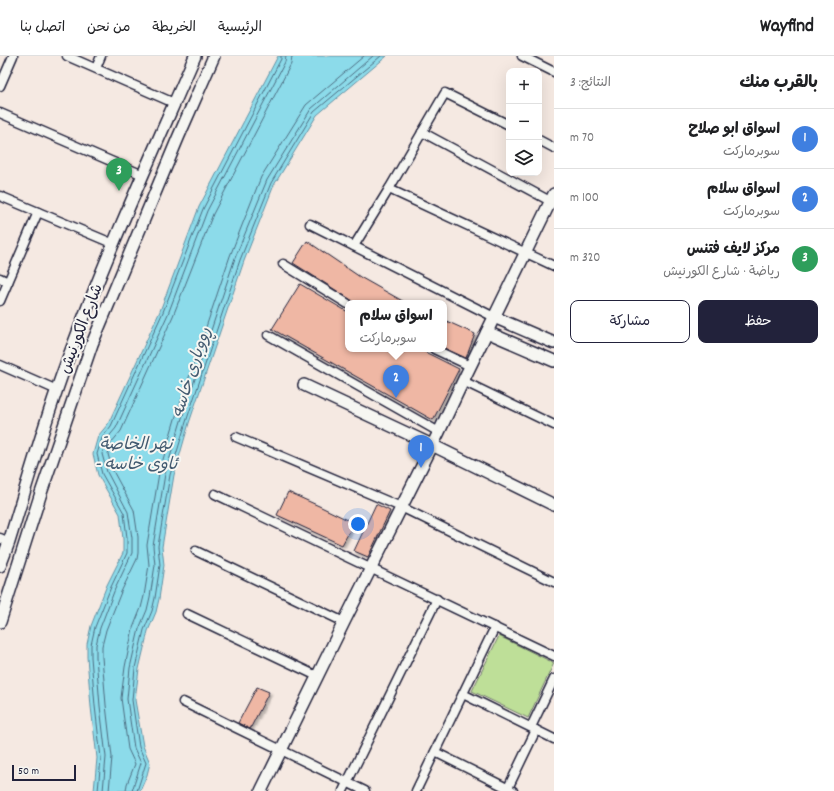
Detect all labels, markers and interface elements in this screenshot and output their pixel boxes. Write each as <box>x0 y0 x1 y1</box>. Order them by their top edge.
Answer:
text: Wayfind <box>760 14 814 41</box>
text: اتصل بنا <box>20 18 65 38</box>
text: من نحن <box>87 18 130 38</box>
text: الخريطة <box>152 18 196 38</box>
text: الرئيسية <box>218 18 262 38</box>
map controls <box>506 68 542 176</box>
button: + <box>506 68 542 104</box>
text: بالقرب منك <box>740 72 818 96</box>
text: النتائج: 3 <box>570 74 611 93</box>
button: − <box>506 104 542 140</box>
text: اسواق ابو صلاح <box>688 119 780 141</box>
text: 70 m <box>570 129 594 148</box>
text: 1 <box>804 129 806 148</box>
button: layers <box>506 140 542 176</box>
text: سوبرماركت <box>723 143 780 162</box>
pin: 3 <box>106 158 132 191</box>
text: اسواق سلام <box>707 179 780 201</box>
text: 100 m <box>570 189 599 208</box>
text: 2 <box>802 189 808 208</box>
text: سوبرماركت <box>723 203 780 222</box>
text: مركز لايف فتنس <box>687 239 780 261</box>
text: 320 m <box>570 249 600 268</box>
text: 3 <box>802 249 808 268</box>
text: رياضة · شارع الكورنيش <box>663 263 780 282</box>
street label: شارع الكورنيش <box>54 281 110 377</box>
popup <box>345 300 447 352</box>
button: مشاركة <box>570 300 690 343</box>
button: حفظ <box>698 300 818 343</box>
text: اسواق سلام <box>359 306 433 328</box>
water label: ڕووباری خاسە <box>167 324 219 421</box>
text: سوبرماركت <box>359 330 417 349</box>
pin: 2 <box>383 365 409 398</box>
water label: نهر الخاصة - ئاوی خاسە <box>95 434 180 478</box>
pin: 1 <box>408 435 434 468</box>
your location <box>348 514 368 534</box>
scale bar <box>12 763 76 782</box>
text: 50 m <box>18 764 39 780</box>

